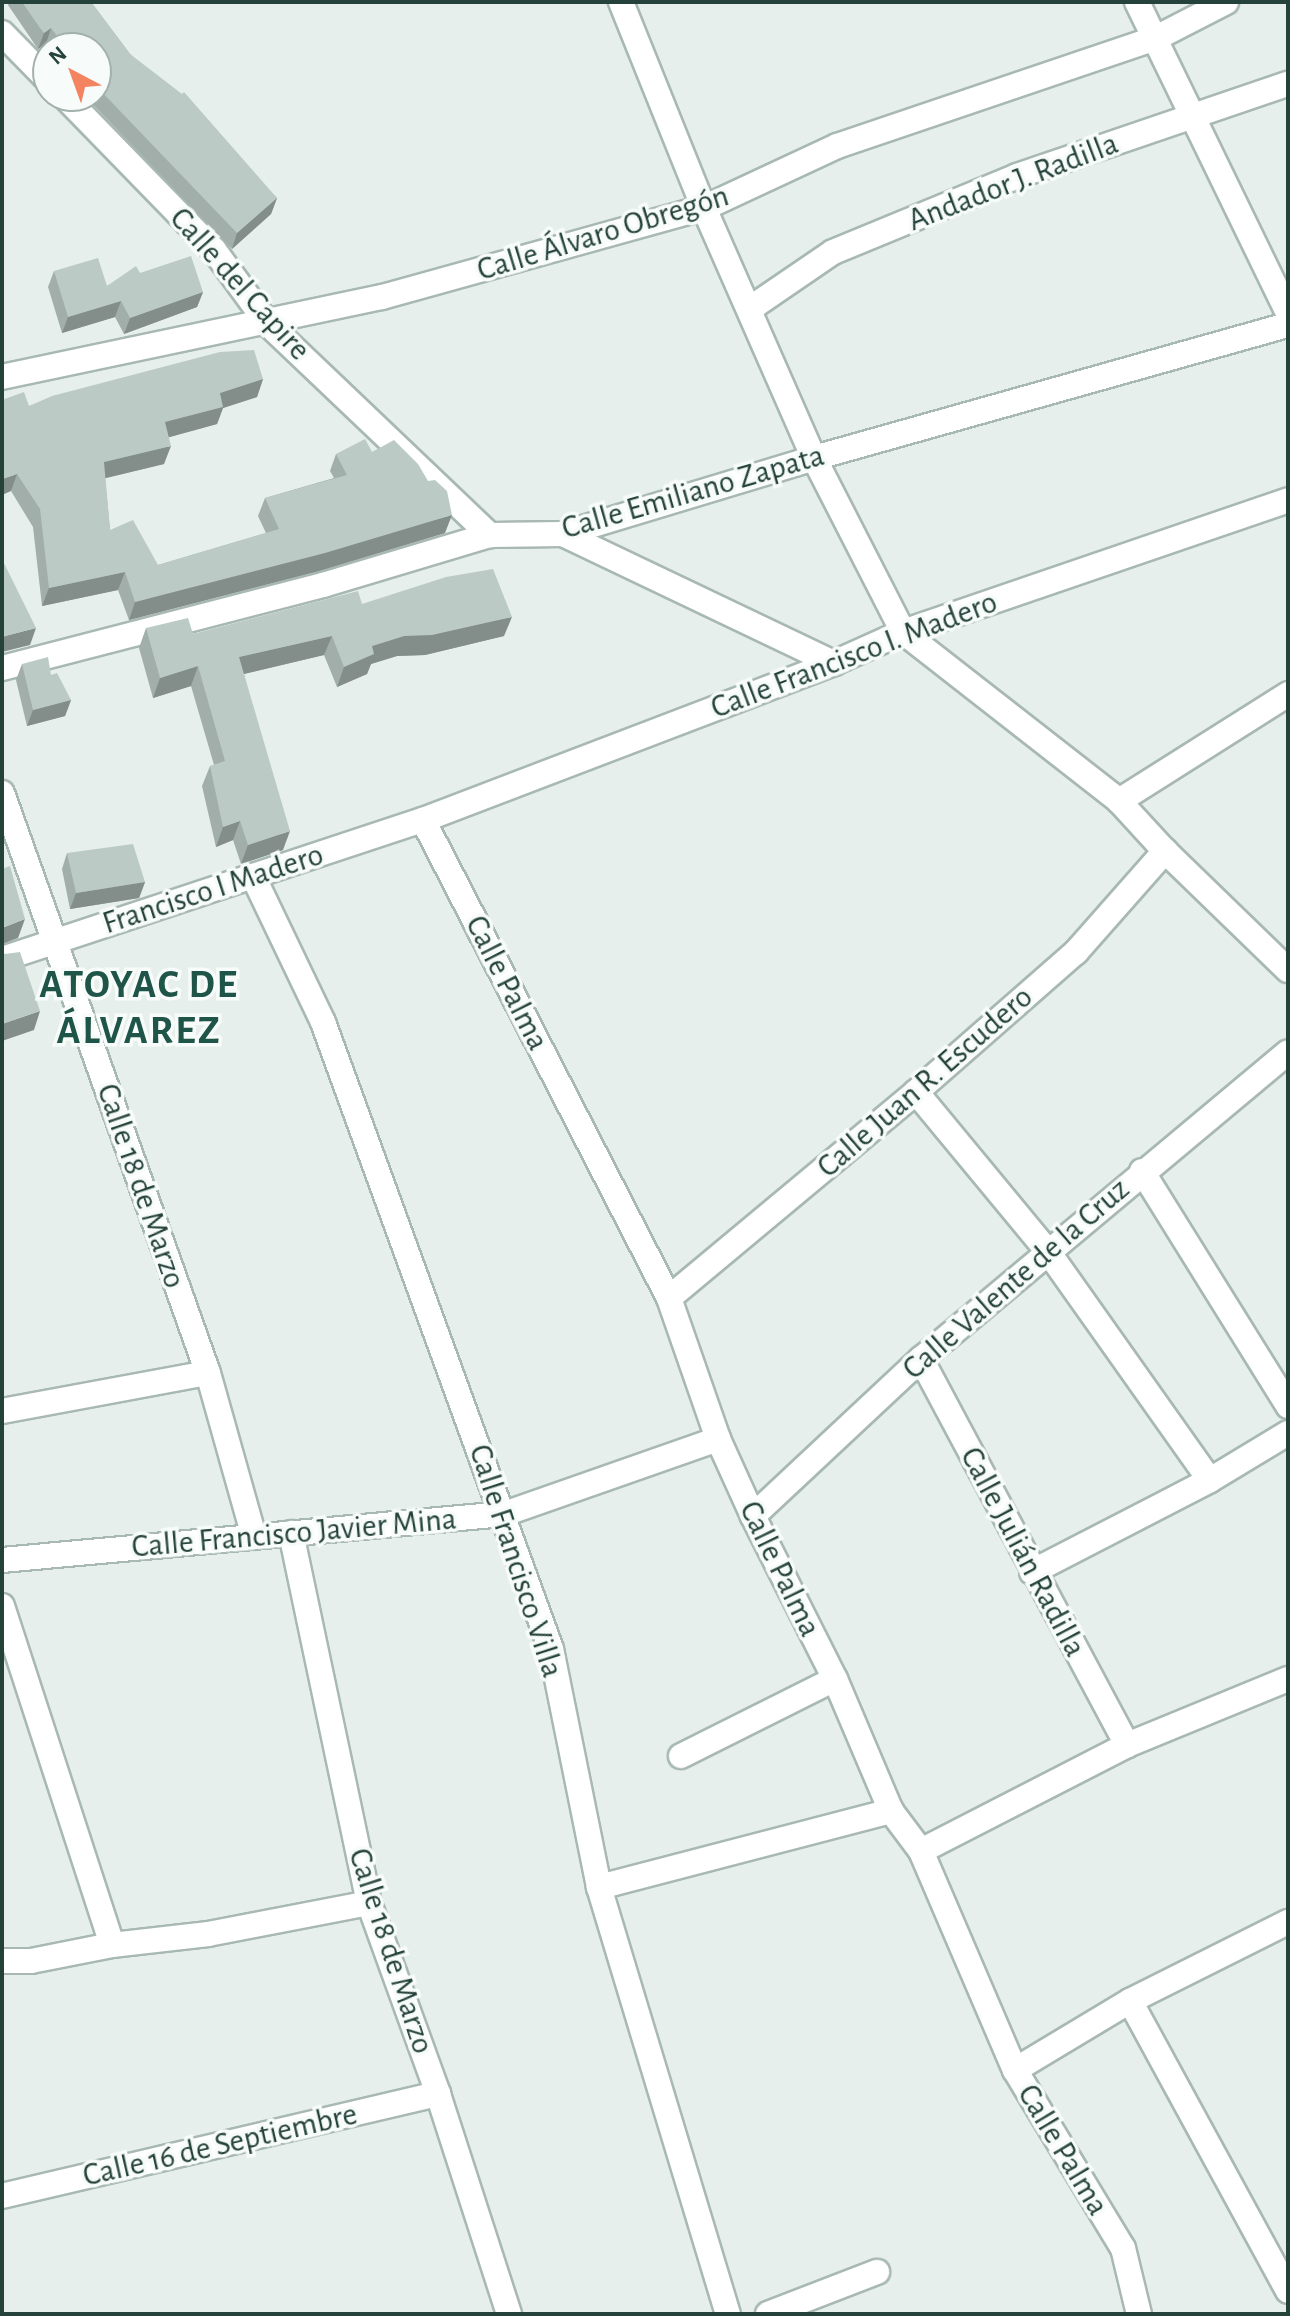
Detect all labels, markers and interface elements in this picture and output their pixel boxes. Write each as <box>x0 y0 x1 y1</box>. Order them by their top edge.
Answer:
north arrow <box>32 32 112 112</box>
text: N <box>45 42 71 69</box>
street label: Andador J. Radilla <box>903 124 1123 240</box>
street label: Calle Álvaro Obregón <box>473 176 733 290</box>
street label: Calle del Capire <box>161 200 319 368</box>
street label: Calle Emiliano Zapata <box>557 436 829 548</box>
street label: Calle Francisco I. Madero <box>705 583 1003 727</box>
street label: Francisco I Madero <box>98 835 328 943</box>
street label: Calle Palma <box>457 909 557 1057</box>
district label: ATOYAC DE ÁLVAREZ <box>39 961 239 1055</box>
street label: Calle Juan R. Escudero <box>809 978 1041 1186</box>
street label: Calle 18 de Marzo <box>88 1079 194 1293</box>
street label: Calle Valente de la Cruz <box>895 1170 1137 1388</box>
street label: Calle Francisco Villa <box>460 1440 572 1682</box>
street label: Calle Julián Radilla <box>952 1441 1094 1663</box>
street label: Calle Palma <box>731 1495 829 1643</box>
street label: Calle Francisco Javier Mina <box>130 1500 458 1566</box>
street label: Calle 18 de Marzo <box>340 1844 442 2058</box>
street label: Calle Palma <box>1009 2077 1117 2223</box>
street label: Calle 16 de Septiembre <box>79 2095 361 2195</box>

